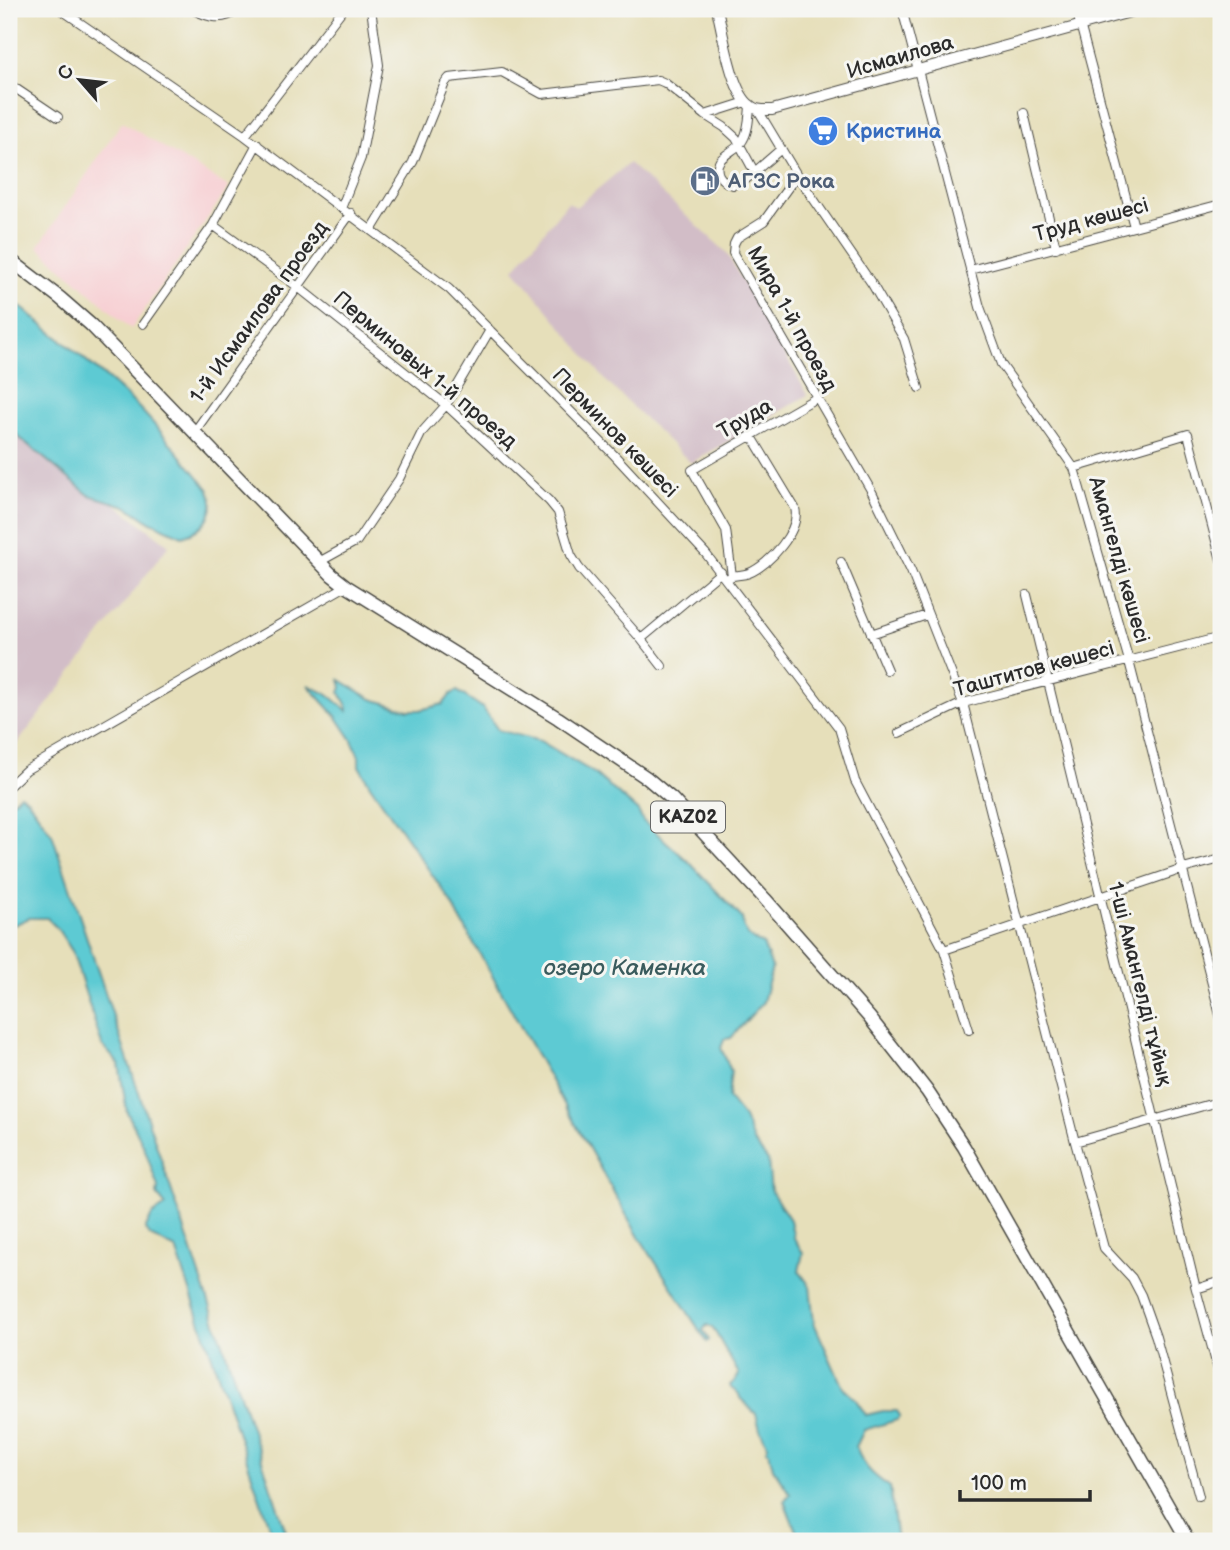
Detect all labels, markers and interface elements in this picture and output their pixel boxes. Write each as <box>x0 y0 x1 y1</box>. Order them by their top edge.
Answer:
street label: Исмаилова <box>844 30 957 84</box>
north arrow <box>46 46 116 116</box>
text: С <box>53 61 80 84</box>
supermarket icon: Кристина <box>806 114 840 148</box>
place label: Кристина <box>846 119 942 144</box>
fuel station icon: АГЗС Рока <box>688 164 722 198</box>
place label: АГЗС Рока <box>727 169 835 194</box>
street label: Труд көшесі <box>1031 193 1151 247</box>
street label: 1-й Исмаилова проезд <box>185 216 334 408</box>
street label: Мира 1-й проезд <box>742 242 842 396</box>
street label: Перминовых 1-й проезд <box>328 286 522 454</box>
street label: Перминов көшесі <box>547 363 683 503</box>
street label: Труда <box>713 393 777 445</box>
street label: Амангелді көшесі <box>1083 473 1155 646</box>
street label: Таштитов көшесі <box>951 636 1117 702</box>
road number: KAZ02 <box>651 802 725 832</box>
street label: 1-ші Амангелді тұйық <box>1103 879 1178 1089</box>
water label: озеро Каменка <box>544 954 706 982</box>
scale bar <box>960 1459 1090 1503</box>
text: 100 m <box>971 1471 1027 1496</box>

